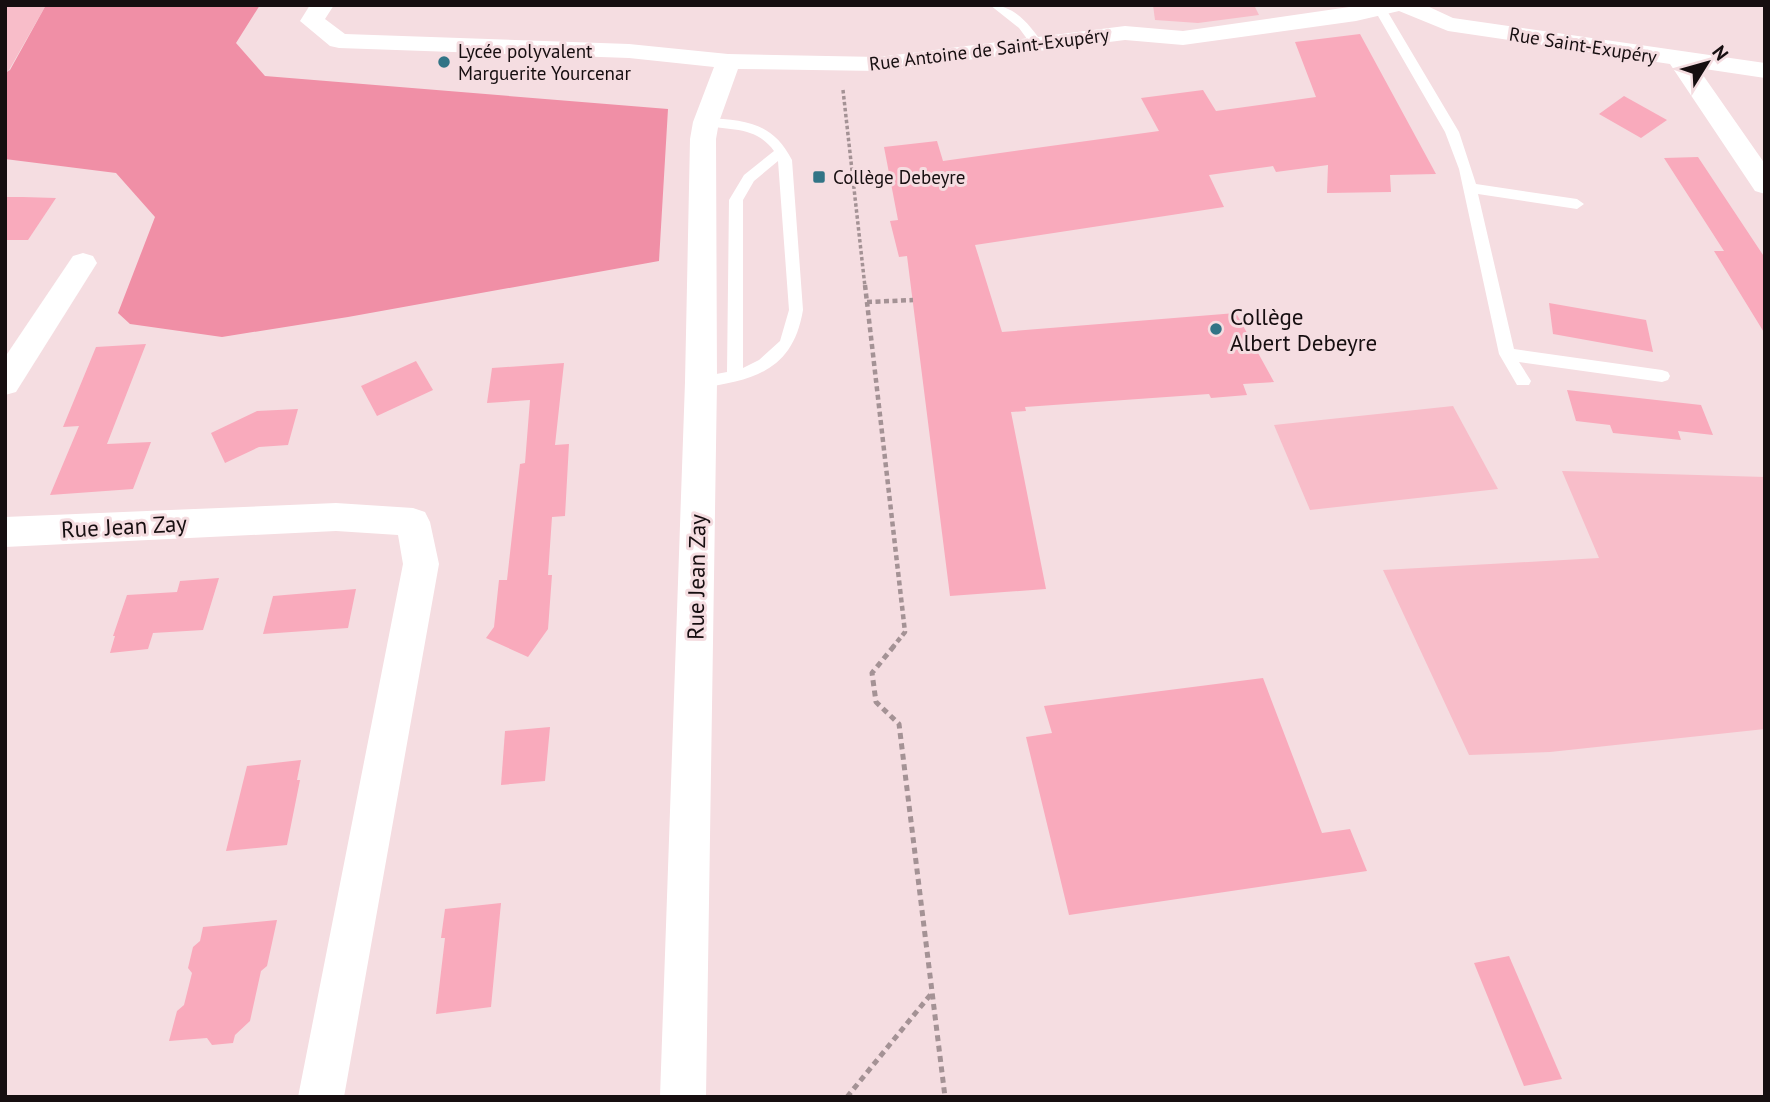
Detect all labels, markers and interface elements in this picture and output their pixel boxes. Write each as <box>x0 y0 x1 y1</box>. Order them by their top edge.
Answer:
street label: Rue Saint-Exupéry <box>1507 21 1659 69</box>
street label: Rue Antoine de Saint-Exupéry <box>868 22 1111 76</box>
north arrow <box>1672 28 1742 98</box>
place label: Lycée polyvalent Marguerite Yourcenar <box>458 39 631 85</box>
text: N <box>1707 41 1734 65</box>
marker: Lycée polyvalent Marguerite Yourcenar <box>436 54 452 70</box>
place label: Collège Debeyre <box>833 165 965 189</box>
marker: Collège Debeyre <box>811 169 827 185</box>
place label: Collège Albert Debeyre <box>1230 302 1377 357</box>
marker: Collège Albert Debeyre <box>1208 321 1224 337</box>
street label: Rue Jean Zay <box>60 508 188 544</box>
street label: Rue Jean Zay <box>680 514 712 640</box>

